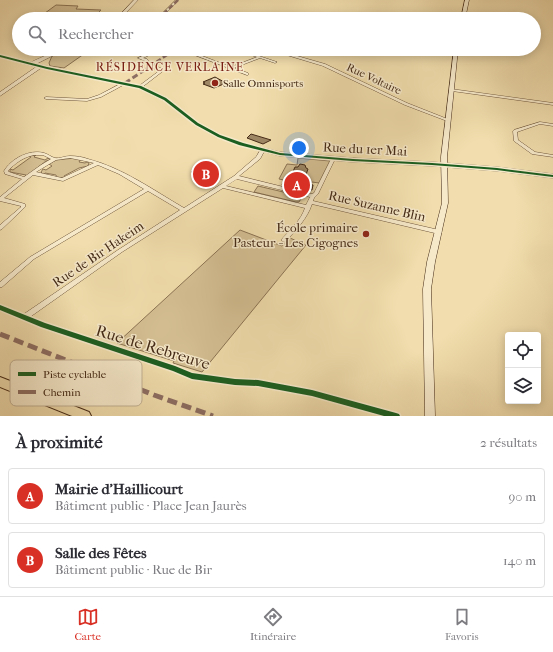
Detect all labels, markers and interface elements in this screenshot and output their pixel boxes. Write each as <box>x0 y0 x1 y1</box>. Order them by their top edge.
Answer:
search box <box>12 12 541 56</box>
icon: search <box>26 23 48 45</box>
text: Rechercher <box>58 25 133 43</box>
district label: RÉSIDENCE VERLAINE <box>96 59 244 74</box>
street label: Rue Voltaire <box>344 61 404 98</box>
place label: Salle Omnisports <box>223 77 303 90</box>
marker: Salle Omnisports <box>210 78 220 88</box>
your location <box>289 138 309 158</box>
street label: Rue du 1er Mai <box>323 139 408 159</box>
pin: B <box>193 159 219 189</box>
pin: A <box>284 170 310 200</box>
street label: Rue Suzanne Blin <box>327 188 427 225</box>
street label: Rue de Bir Hakeim <box>50 218 147 290</box>
place label: École primaire Pasteur - Les Cigognes <box>233 220 359 250</box>
marker: École primaire Pasteur - Les Cigognes <box>361 229 371 239</box>
street label: Rue de Rebreuve <box>94 321 212 373</box>
map controls <box>505 332 541 404</box>
button: locate <box>505 332 541 368</box>
legend <box>10 360 142 406</box>
text: Piste cyclable <box>43 368 107 381</box>
button: layers <box>505 368 541 404</box>
text: Chemin <box>43 386 81 399</box>
text: À proximité <box>16 432 103 452</box>
text: 2 résultats <box>480 435 537 450</box>
text: Mairie d'Haillicourt <box>55 480 183 498</box>
text: A <box>26 489 34 504</box>
text: 90 m <box>508 489 536 504</box>
text: Bâtiment public · Place Jean Jaurès <box>55 498 247 513</box>
text: Salle des Fêtes <box>55 544 147 562</box>
text: B <box>26 553 34 568</box>
text: 140 m <box>503 553 536 568</box>
text: Bâtiment public · Rue de Bir <box>55 562 212 577</box>
tab: Carte <box>74 606 101 643</box>
tab: Itinéraire <box>250 606 296 643</box>
tab: Favoris <box>445 606 479 643</box>

